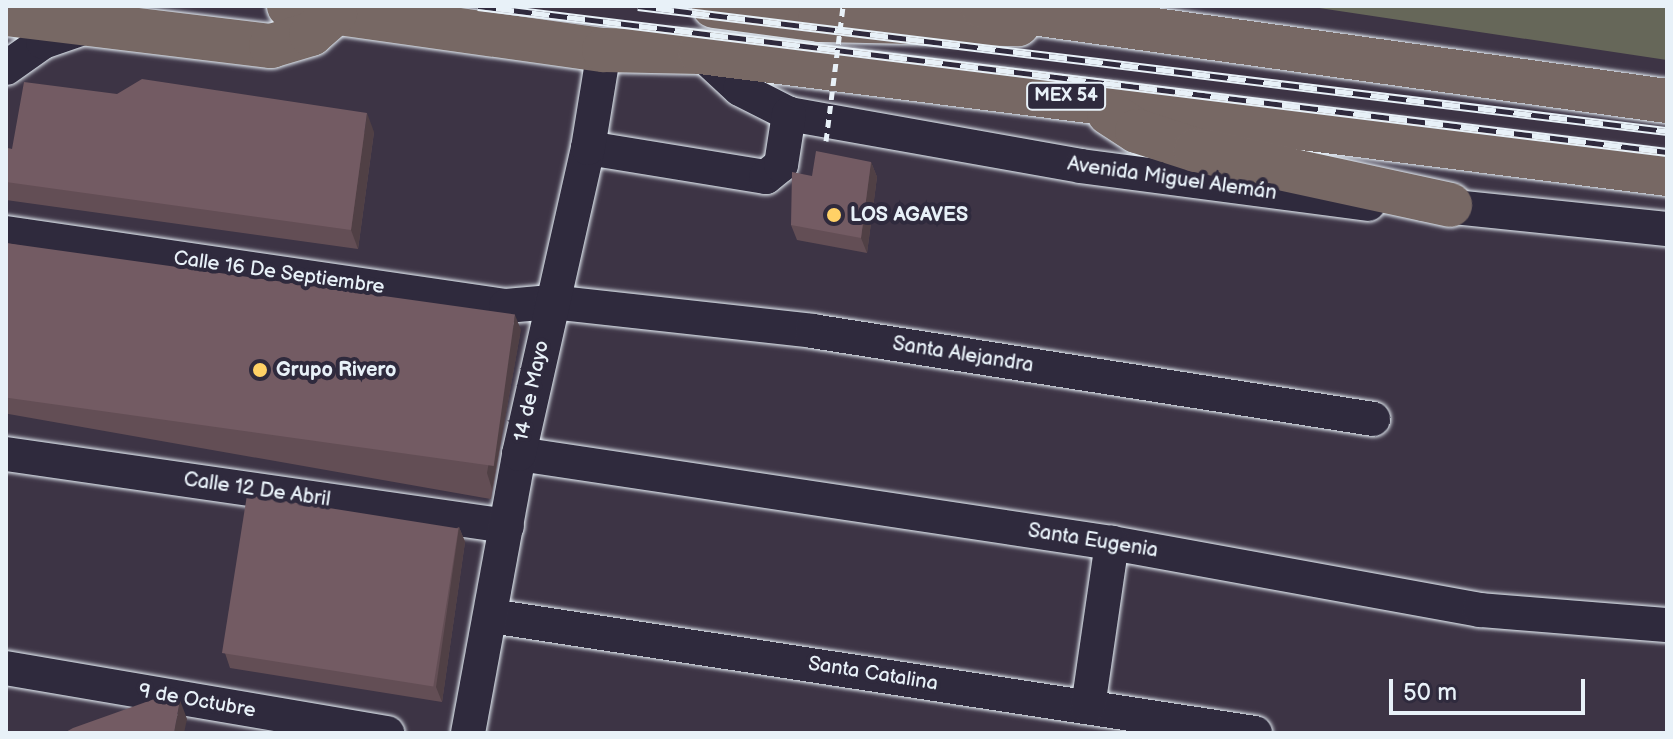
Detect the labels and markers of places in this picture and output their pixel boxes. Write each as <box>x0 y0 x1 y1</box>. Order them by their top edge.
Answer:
place label: LOS AGAVES <box>850 203 968 227</box>
marker: LOS AGAVES <box>825 206 843 224</box>
place label: Grupo Rivero <box>276 358 396 382</box>
marker: Grupo Rivero <box>251 361 269 379</box>

